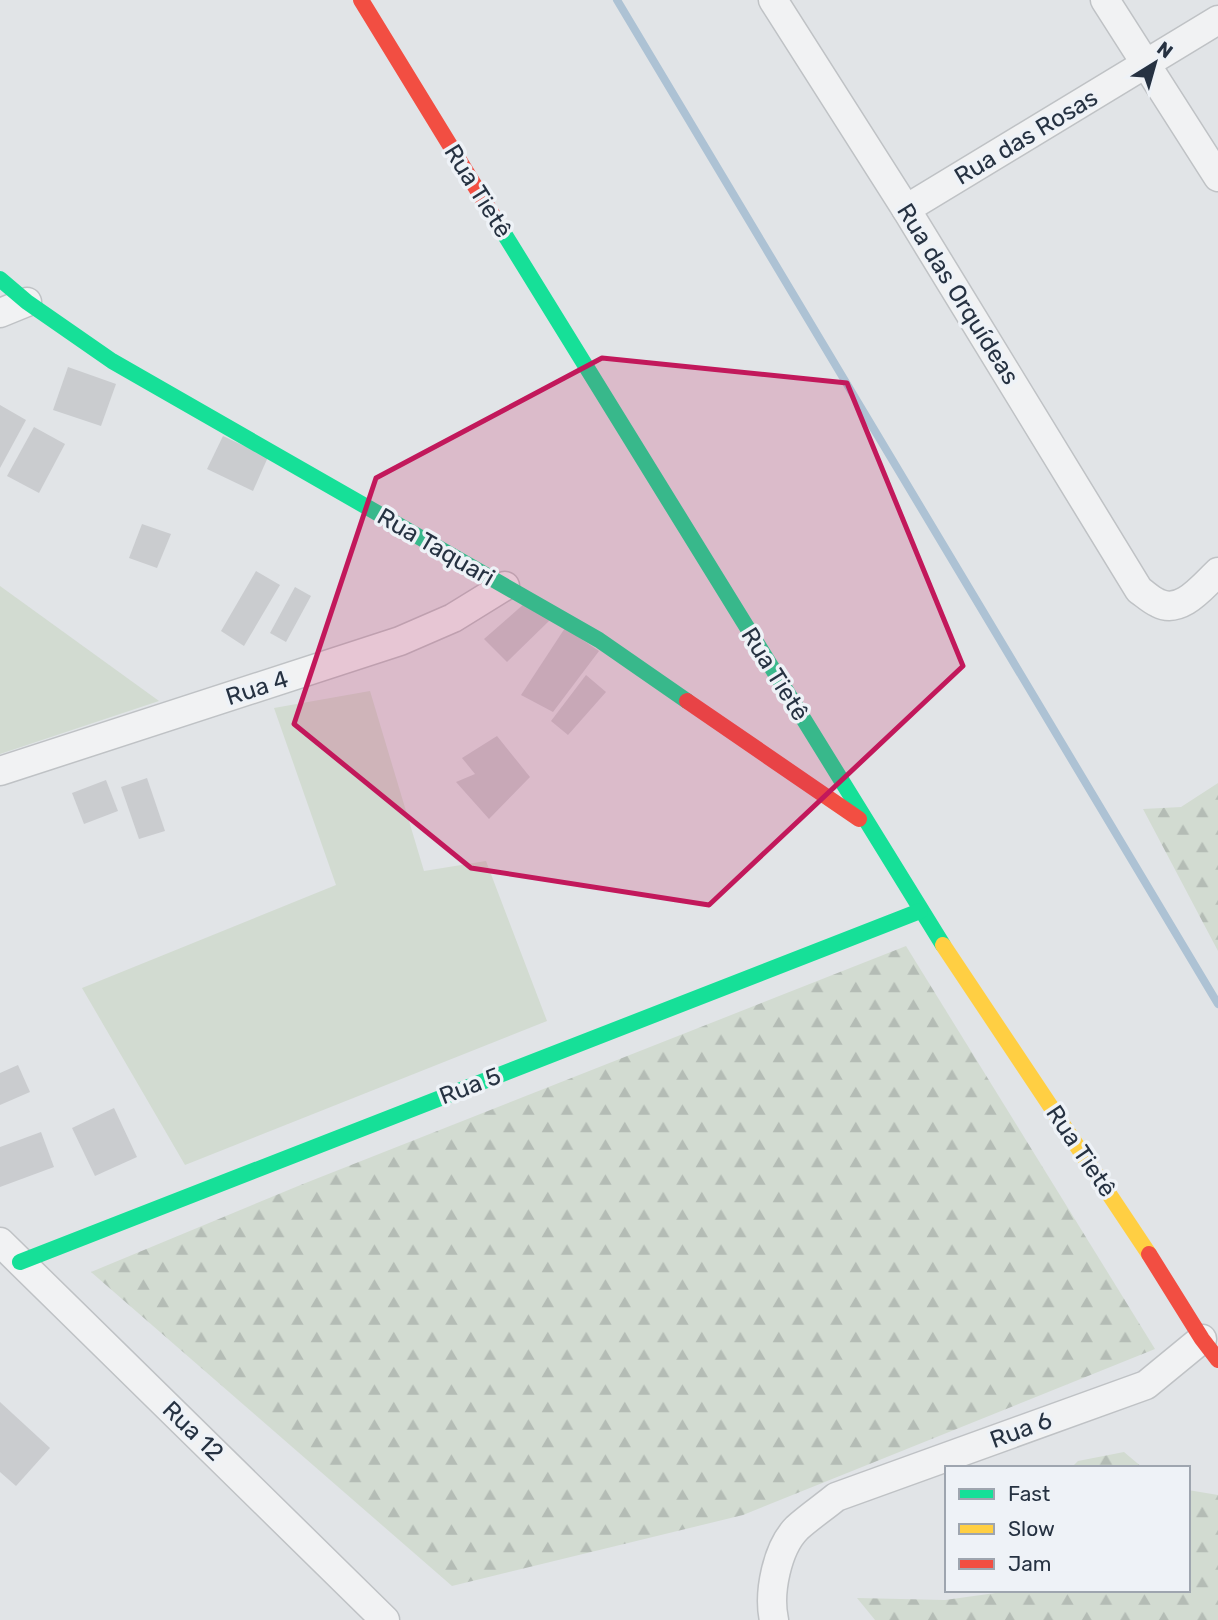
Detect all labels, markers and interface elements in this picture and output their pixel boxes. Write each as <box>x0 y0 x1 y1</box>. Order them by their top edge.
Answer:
north arrow <box>1120 28 1190 98</box>
text: N <box>1153 37 1177 63</box>
street label: Rua das Rosas <box>949 83 1103 191</box>
street label: Rua Tietê <box>438 139 518 243</box>
street label: Rua das Orquídeas <box>891 198 1025 390</box>
street label: Rua Taquari <box>372 502 500 592</box>
street label: Rua Tietê <box>735 622 815 726</box>
street label: Rua 4 <box>222 665 292 711</box>
street label: Rua 5 <box>435 1062 505 1110</box>
street label: Rua Tietê <box>1040 1100 1122 1202</box>
street label: Rua 12 <box>157 1395 229 1467</box>
street label: Rua 6 <box>986 1406 1056 1454</box>
legend <box>945 1466 1190 1592</box>
text: Fast <box>1008 1481 1050 1506</box>
text: Slow <box>1008 1516 1055 1541</box>
text: Jam <box>1008 1551 1052 1576</box>

